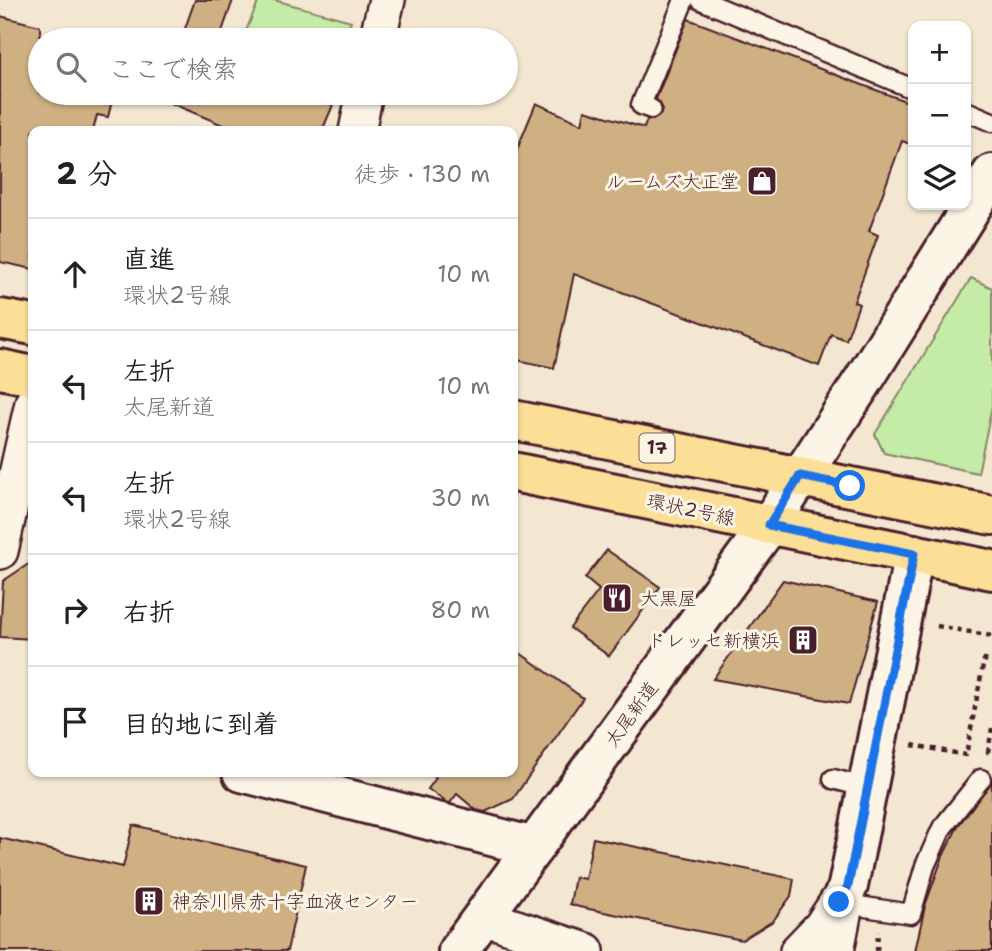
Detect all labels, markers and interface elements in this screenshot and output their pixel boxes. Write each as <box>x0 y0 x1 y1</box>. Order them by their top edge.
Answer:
map controls <box>908 21 971 210</box>
button: + <box>908 21 971 84</box>
search box <box>28 28 518 105</box>
icon: search <box>52 48 90 86</box>
text: ここで検索 <box>108 51 238 86</box>
button: − <box>908 84 971 147</box>
button: layers <box>908 147 971 210</box>
text: 2 分 <box>56 153 117 194</box>
text: 徒歩 · 130 m <box>354 159 490 189</box>
shop icon: ルームズ大正堂 <box>745 164 779 198</box>
place label: ルームズ大正堂 <box>606 169 739 194</box>
text: 直進 <box>123 241 175 276</box>
icon: ahead <box>56 255 94 293</box>
text: 10 m <box>437 259 490 289</box>
text: 環状2号線 <box>123 280 231 310</box>
text: 左折 <box>123 353 175 388</box>
icon: left <box>56 367 94 405</box>
text: 10 m <box>437 371 490 401</box>
text: 太尾新道 <box>123 392 215 422</box>
road number: 17 <box>640 434 674 462</box>
text: 左折 <box>123 465 175 500</box>
route start <box>834 470 865 501</box>
icon: left <box>56 479 94 517</box>
text: 30 m <box>431 483 490 513</box>
street label: 環状2号線 <box>645 488 737 531</box>
text: 環状2号線 <box>123 504 231 534</box>
restaurant icon: 大黒屋 <box>600 581 634 615</box>
place label: 大黒屋 <box>640 586 697 611</box>
icon: right <box>56 591 94 629</box>
text: 右折 <box>123 594 175 629</box>
text: 80 m <box>431 595 490 625</box>
building icon: ドレッセ新横浜 <box>786 623 820 657</box>
place label: ドレッセ新横浜 <box>647 628 780 653</box>
street label: 太尾新道 <box>599 676 664 752</box>
icon: arrive <box>56 703 94 741</box>
text: 目的地に到着 <box>123 706 279 741</box>
building icon: 神奈川県赤十字血液センター <box>132 884 166 918</box>
route end <box>823 886 854 917</box>
place label: 神奈川県赤十字血液センター <box>172 889 418 914</box>

